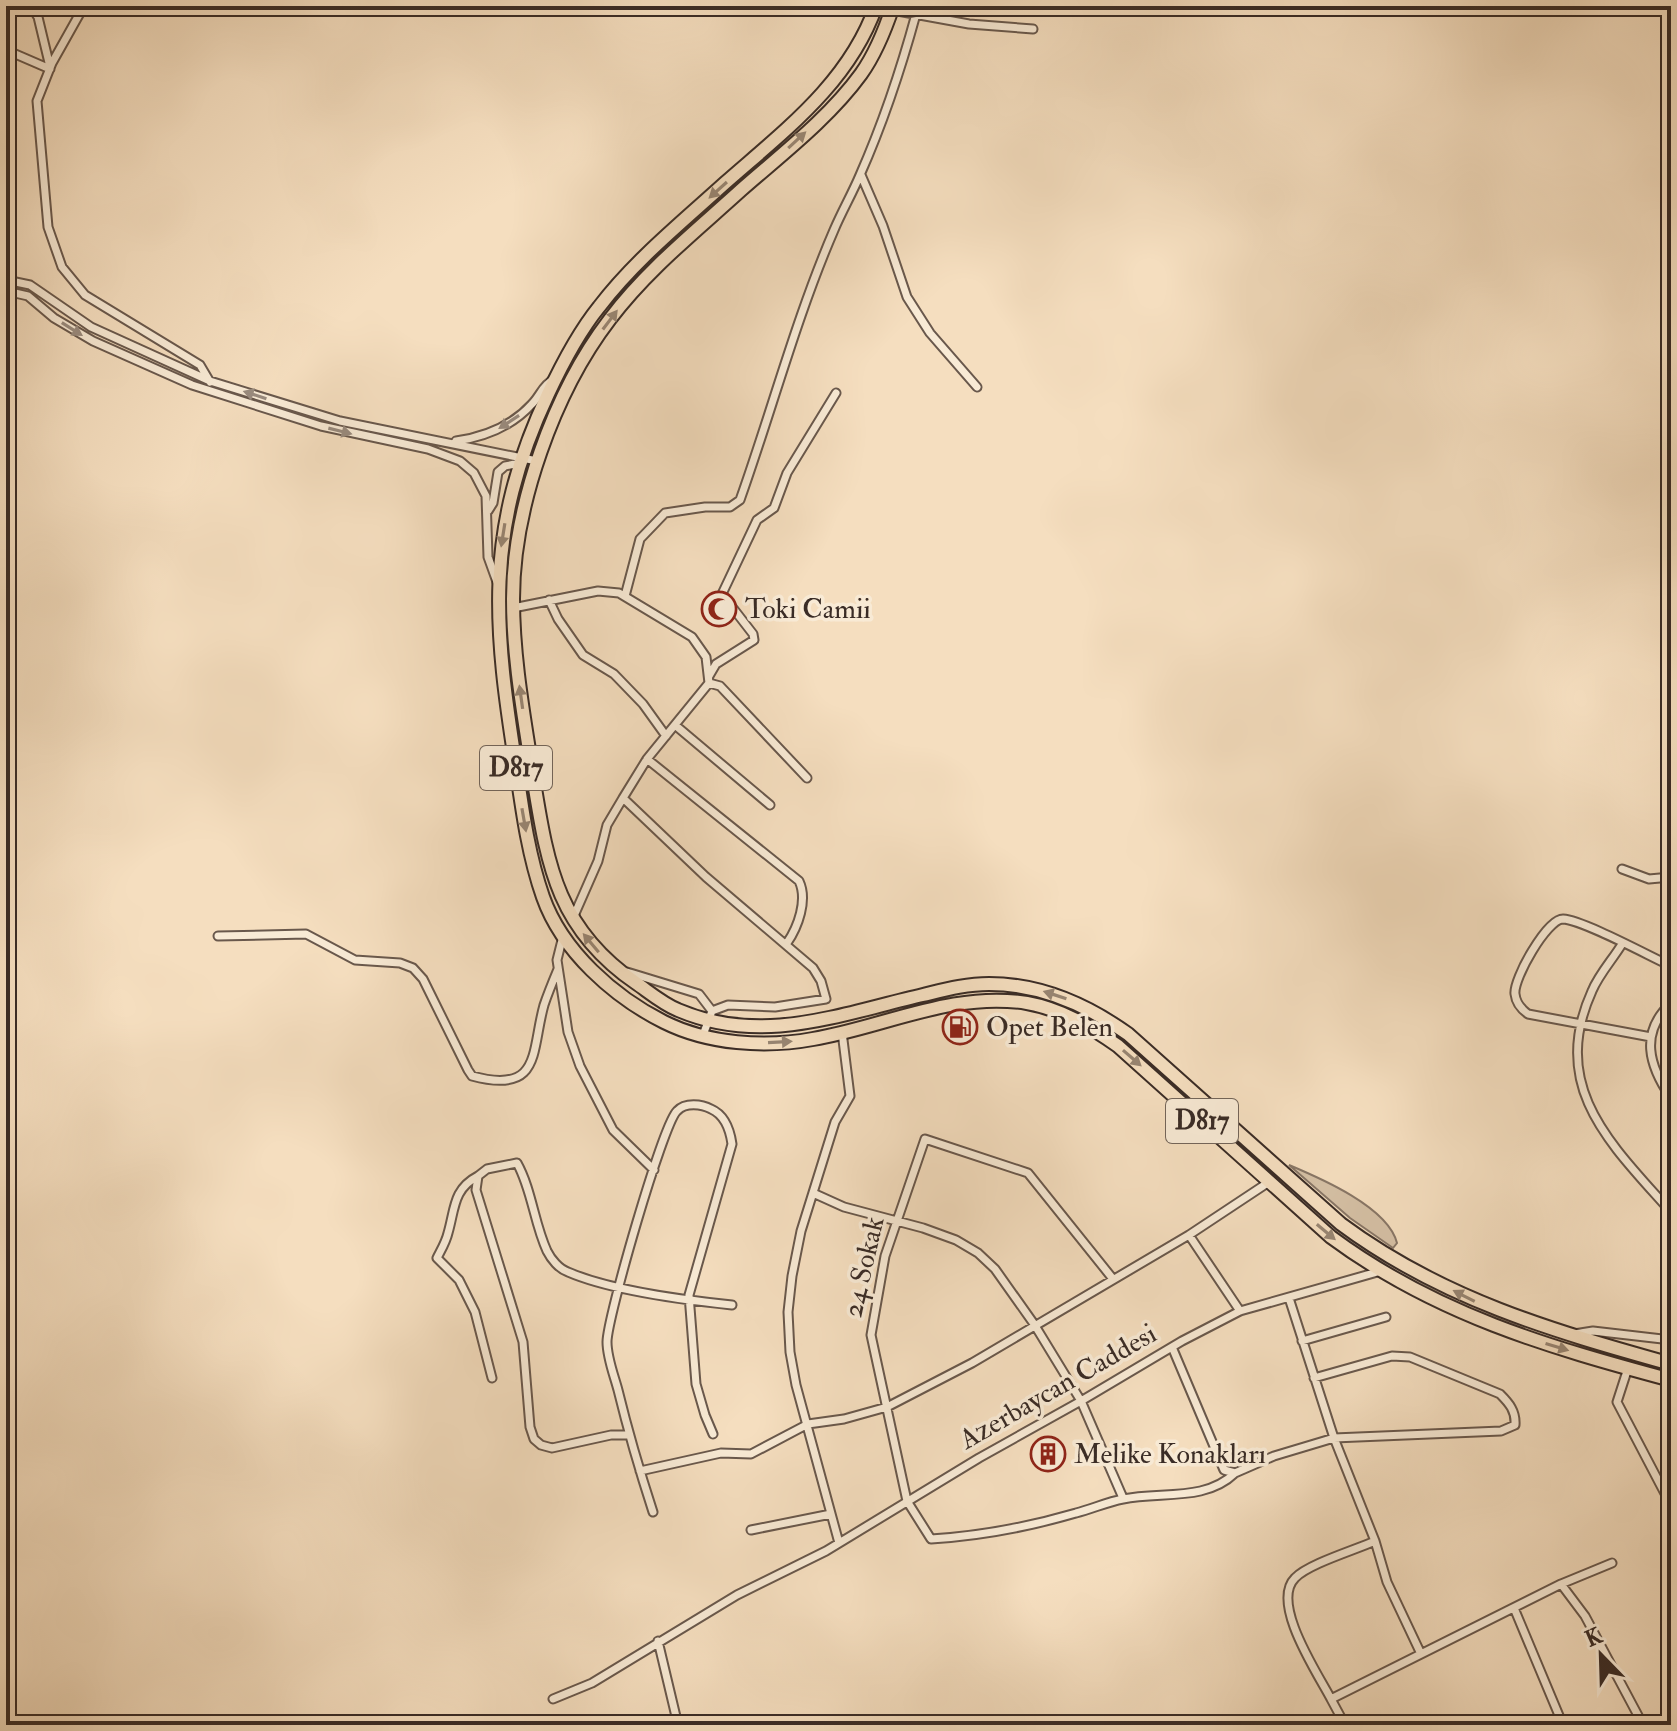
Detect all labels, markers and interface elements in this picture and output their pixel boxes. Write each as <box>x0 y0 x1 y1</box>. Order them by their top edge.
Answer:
one-way arrow <box>787 132 806 150</box>
one-way arrow <box>709 180 728 198</box>
one-way arrow <box>601 309 617 330</box>
one-way arrow <box>61 322 83 336</box>
one-way arrow <box>243 389 267 401</box>
one-way arrow <box>499 414 520 429</box>
one-way arrow <box>328 426 353 438</box>
one-way arrow <box>496 523 509 548</box>
mosque icon: Toki Camii <box>700 590 738 628</box>
place label: Toki Camii <box>745 592 871 627</box>
one-way arrow <box>514 684 527 709</box>
road number: D817 <box>480 746 552 790</box>
one-way arrow <box>519 808 531 833</box>
one-way arrow <box>583 933 600 953</box>
one-way arrow <box>1043 988 1067 1001</box>
fuel station icon: Opet Belen <box>941 1008 979 1046</box>
place label: Opet Belen <box>986 1010 1113 1045</box>
one-way arrow <box>768 1035 793 1048</box>
one-way arrow <box>1122 1049 1141 1067</box>
road number: D817 <box>1166 1099 1238 1143</box>
street label: 24 Sokak <box>835 1213 893 1321</box>
one-way arrow <box>1315 1223 1335 1240</box>
one-way arrow <box>1453 1290 1476 1303</box>
street label: Azerbaycan Caddesi <box>952 1316 1163 1458</box>
one-way arrow <box>1545 1341 1569 1354</box>
building icon: Melike Konakları <box>1029 1435 1067 1473</box>
place label: Melike Konakları <box>1074 1437 1266 1472</box>
north arrow <box>1561 1615 1641 1695</box>
text: K <box>1581 1621 1607 1653</box>

